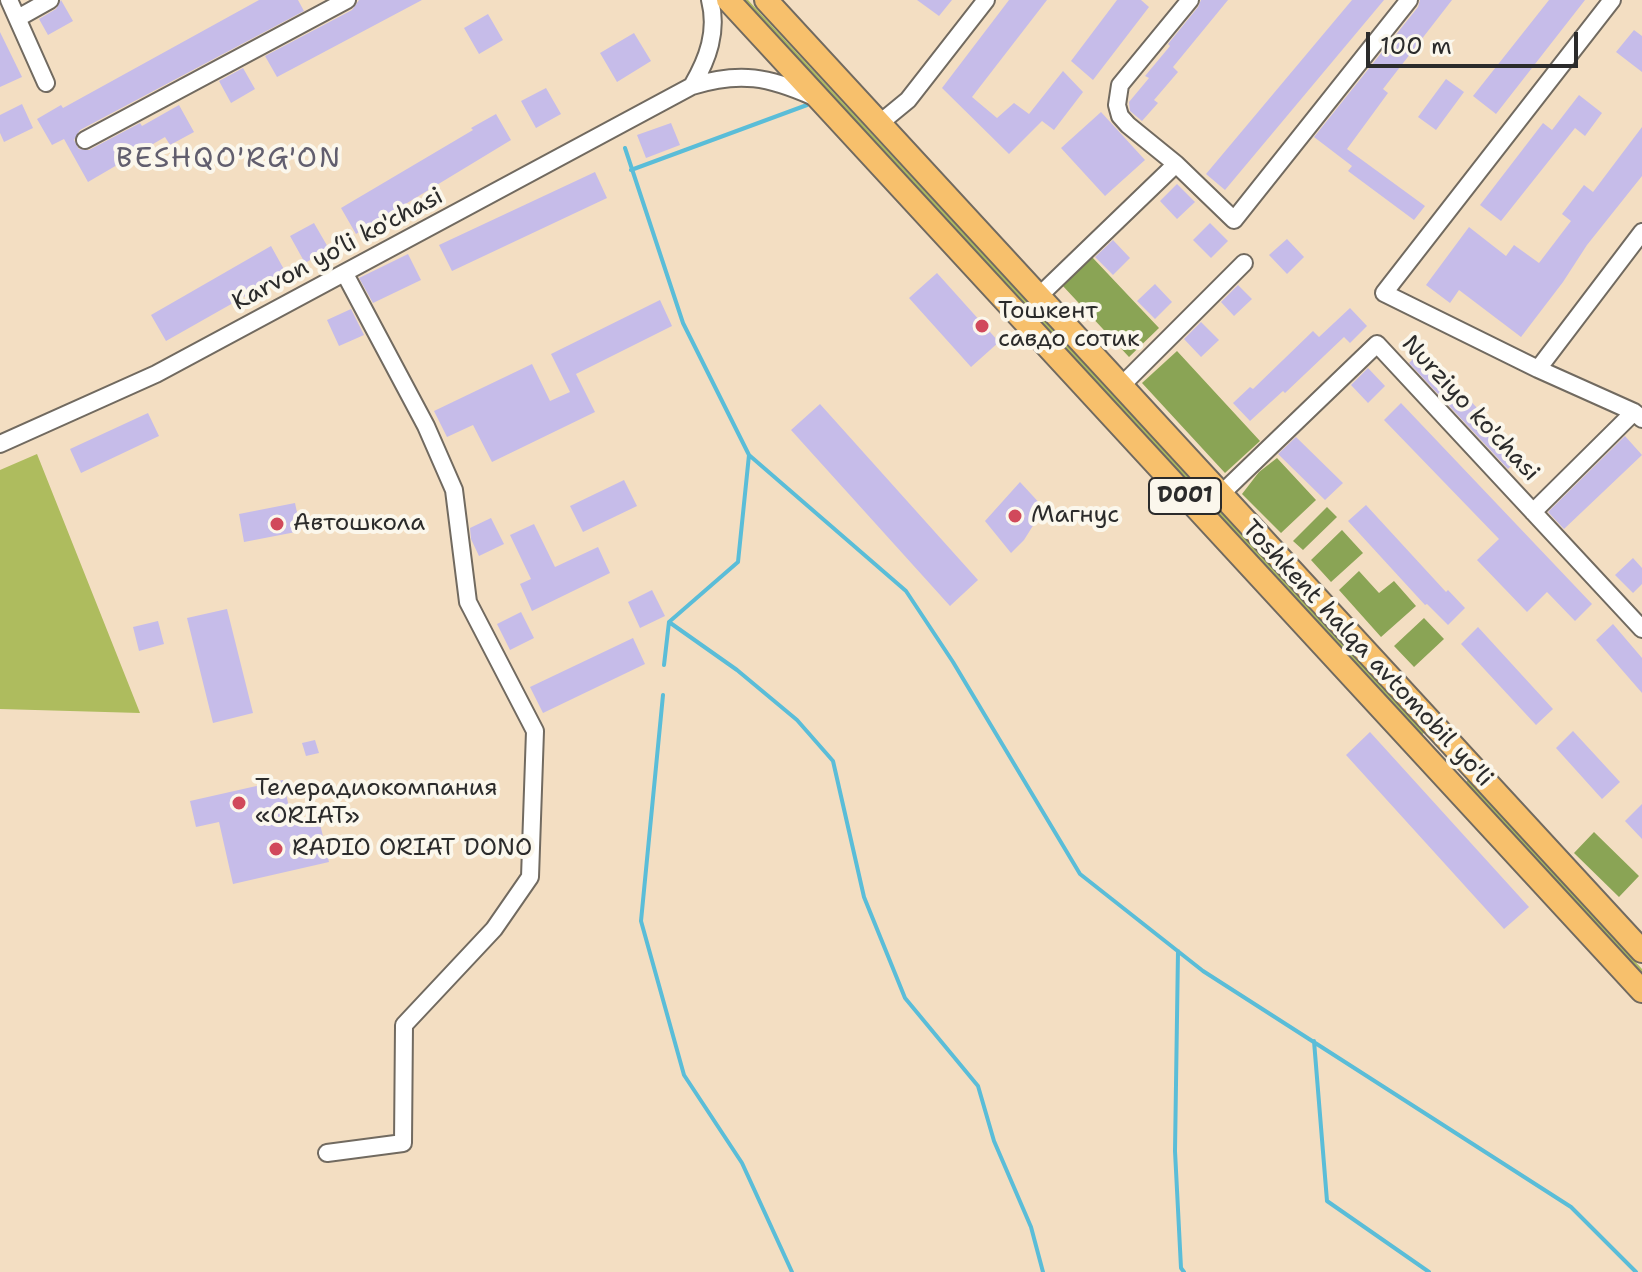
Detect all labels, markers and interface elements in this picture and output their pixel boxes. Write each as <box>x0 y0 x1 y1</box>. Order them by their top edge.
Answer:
scale bar <box>1370 16 1582 66</box>
text: 100 m <box>1380 30 1452 62</box>
district label: BESHQO'RG'ON <box>116 143 342 177</box>
street label: Karvon yo‘li ko'chasi <box>228 182 448 318</box>
place label: Тошкент савдо сотик <box>998 298 1140 354</box>
marker: Тошкент савдо сотик <box>973 317 991 335</box>
street label: Nurziyo ko'chasi <box>1395 330 1545 488</box>
road number: D001 <box>1149 478 1221 514</box>
place label: Магнус <box>1031 502 1119 530</box>
marker: Магнус <box>1006 507 1024 525</box>
place label: Автошкола <box>293 510 425 538</box>
marker: Автошкола <box>268 515 286 533</box>
street label: Toshkent halqa avtomobil yo'li <box>1236 515 1498 793</box>
place label: Телерадиокомпания «ORIAT» <box>255 775 498 831</box>
marker: Телерадиокомпания «ORIAT» <box>230 794 248 812</box>
place label: RADIO ORIAT DONO <box>292 835 532 863</box>
marker: RADIO ORIAT DONO <box>267 840 285 858</box>

